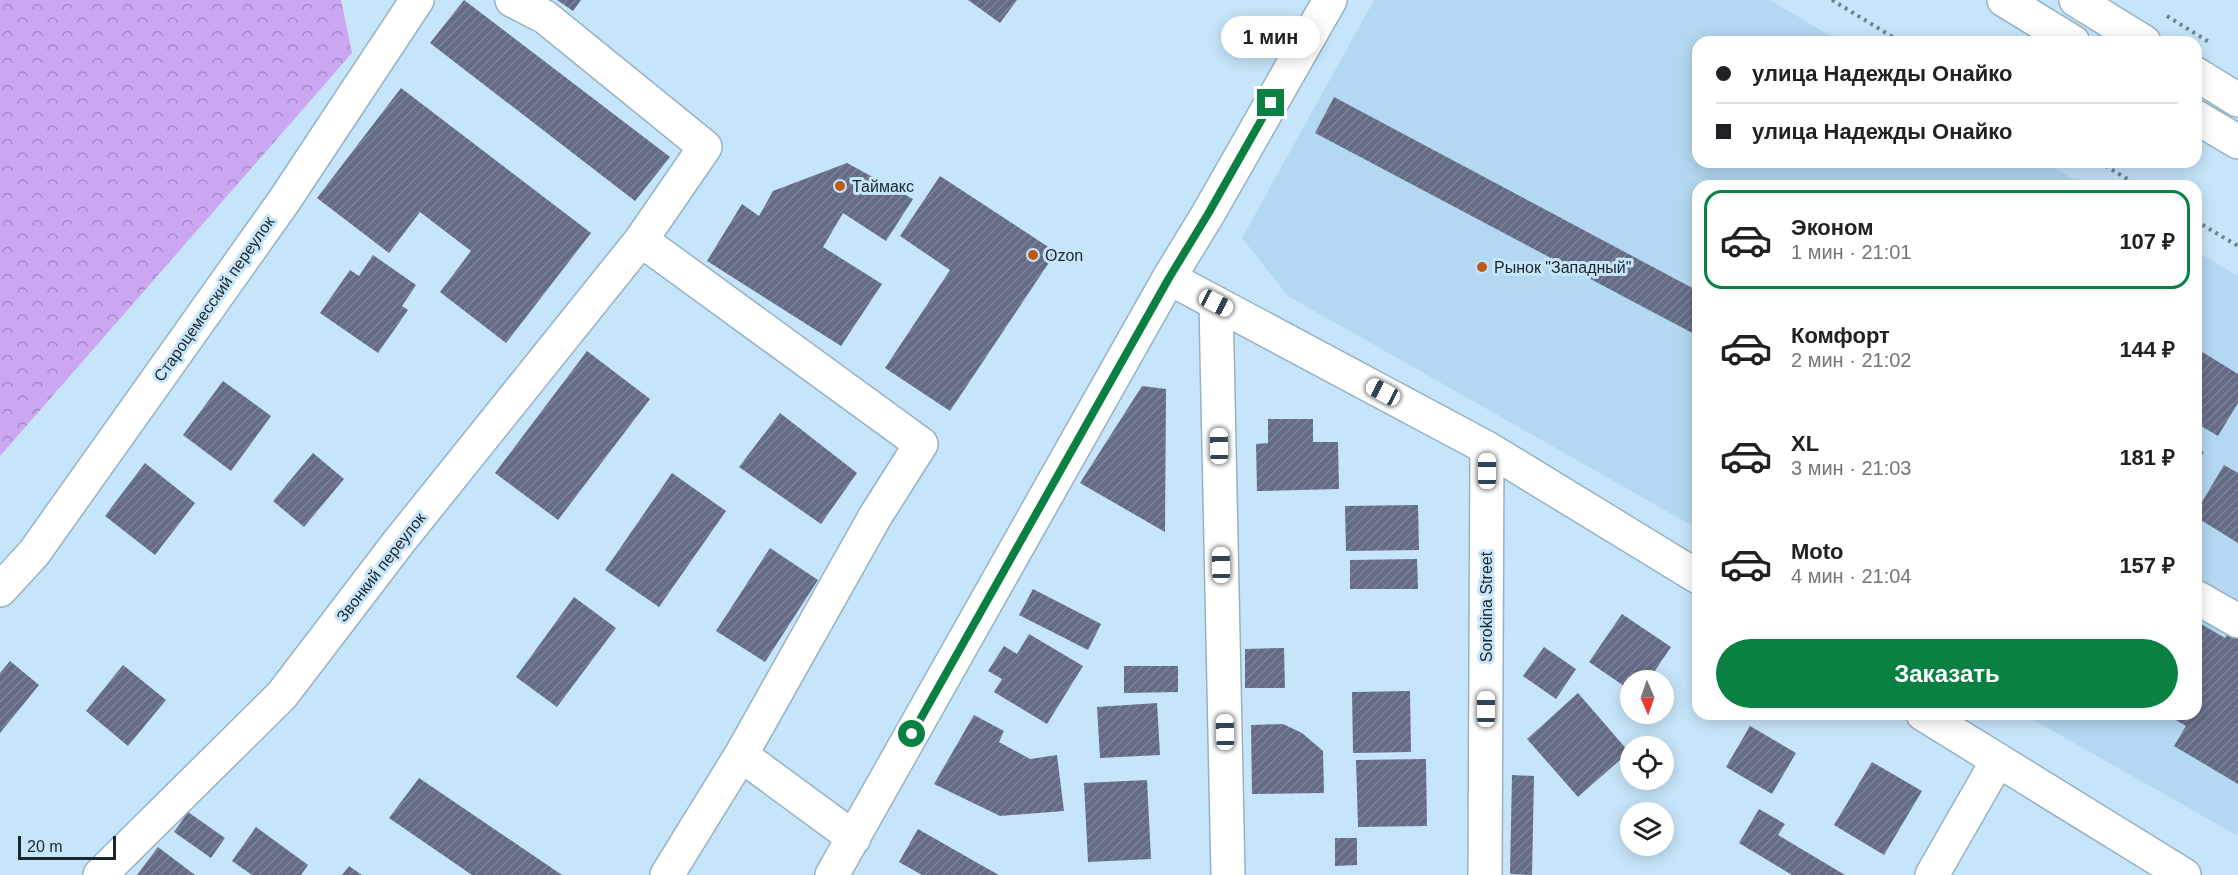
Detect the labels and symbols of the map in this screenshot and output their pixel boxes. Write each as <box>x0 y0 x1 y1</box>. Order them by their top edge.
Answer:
callout: 1 мин <box>1222 16 1320 58</box>
route end <box>1257 89 1284 116</box>
place label: Таймакс <box>852 178 914 195</box>
marker: Таймакс <box>833 179 847 193</box>
street label: Староцемесский переулок <box>151 213 278 384</box>
place label: Ozon <box>1045 247 1083 264</box>
marker: Ozon <box>1026 248 1040 262</box>
place label: Рынок "Западный" <box>1494 259 1631 276</box>
marker: Рынок "Западный" <box>1475 260 1489 274</box>
car <box>1196 287 1236 319</box>
car <box>1363 376 1403 408</box>
car <box>1210 428 1228 464</box>
car <box>1478 453 1496 489</box>
street label: Звонкий переулок <box>333 508 429 625</box>
car <box>1212 547 1230 583</box>
street label: Sorokina Street <box>1478 551 1495 662</box>
north arrow <box>1620 670 1674 724</box>
car <box>1477 691 1495 727</box>
car <box>1216 714 1234 750</box>
route start <box>898 720 925 747</box>
scale bar <box>18 833 116 860</box>

